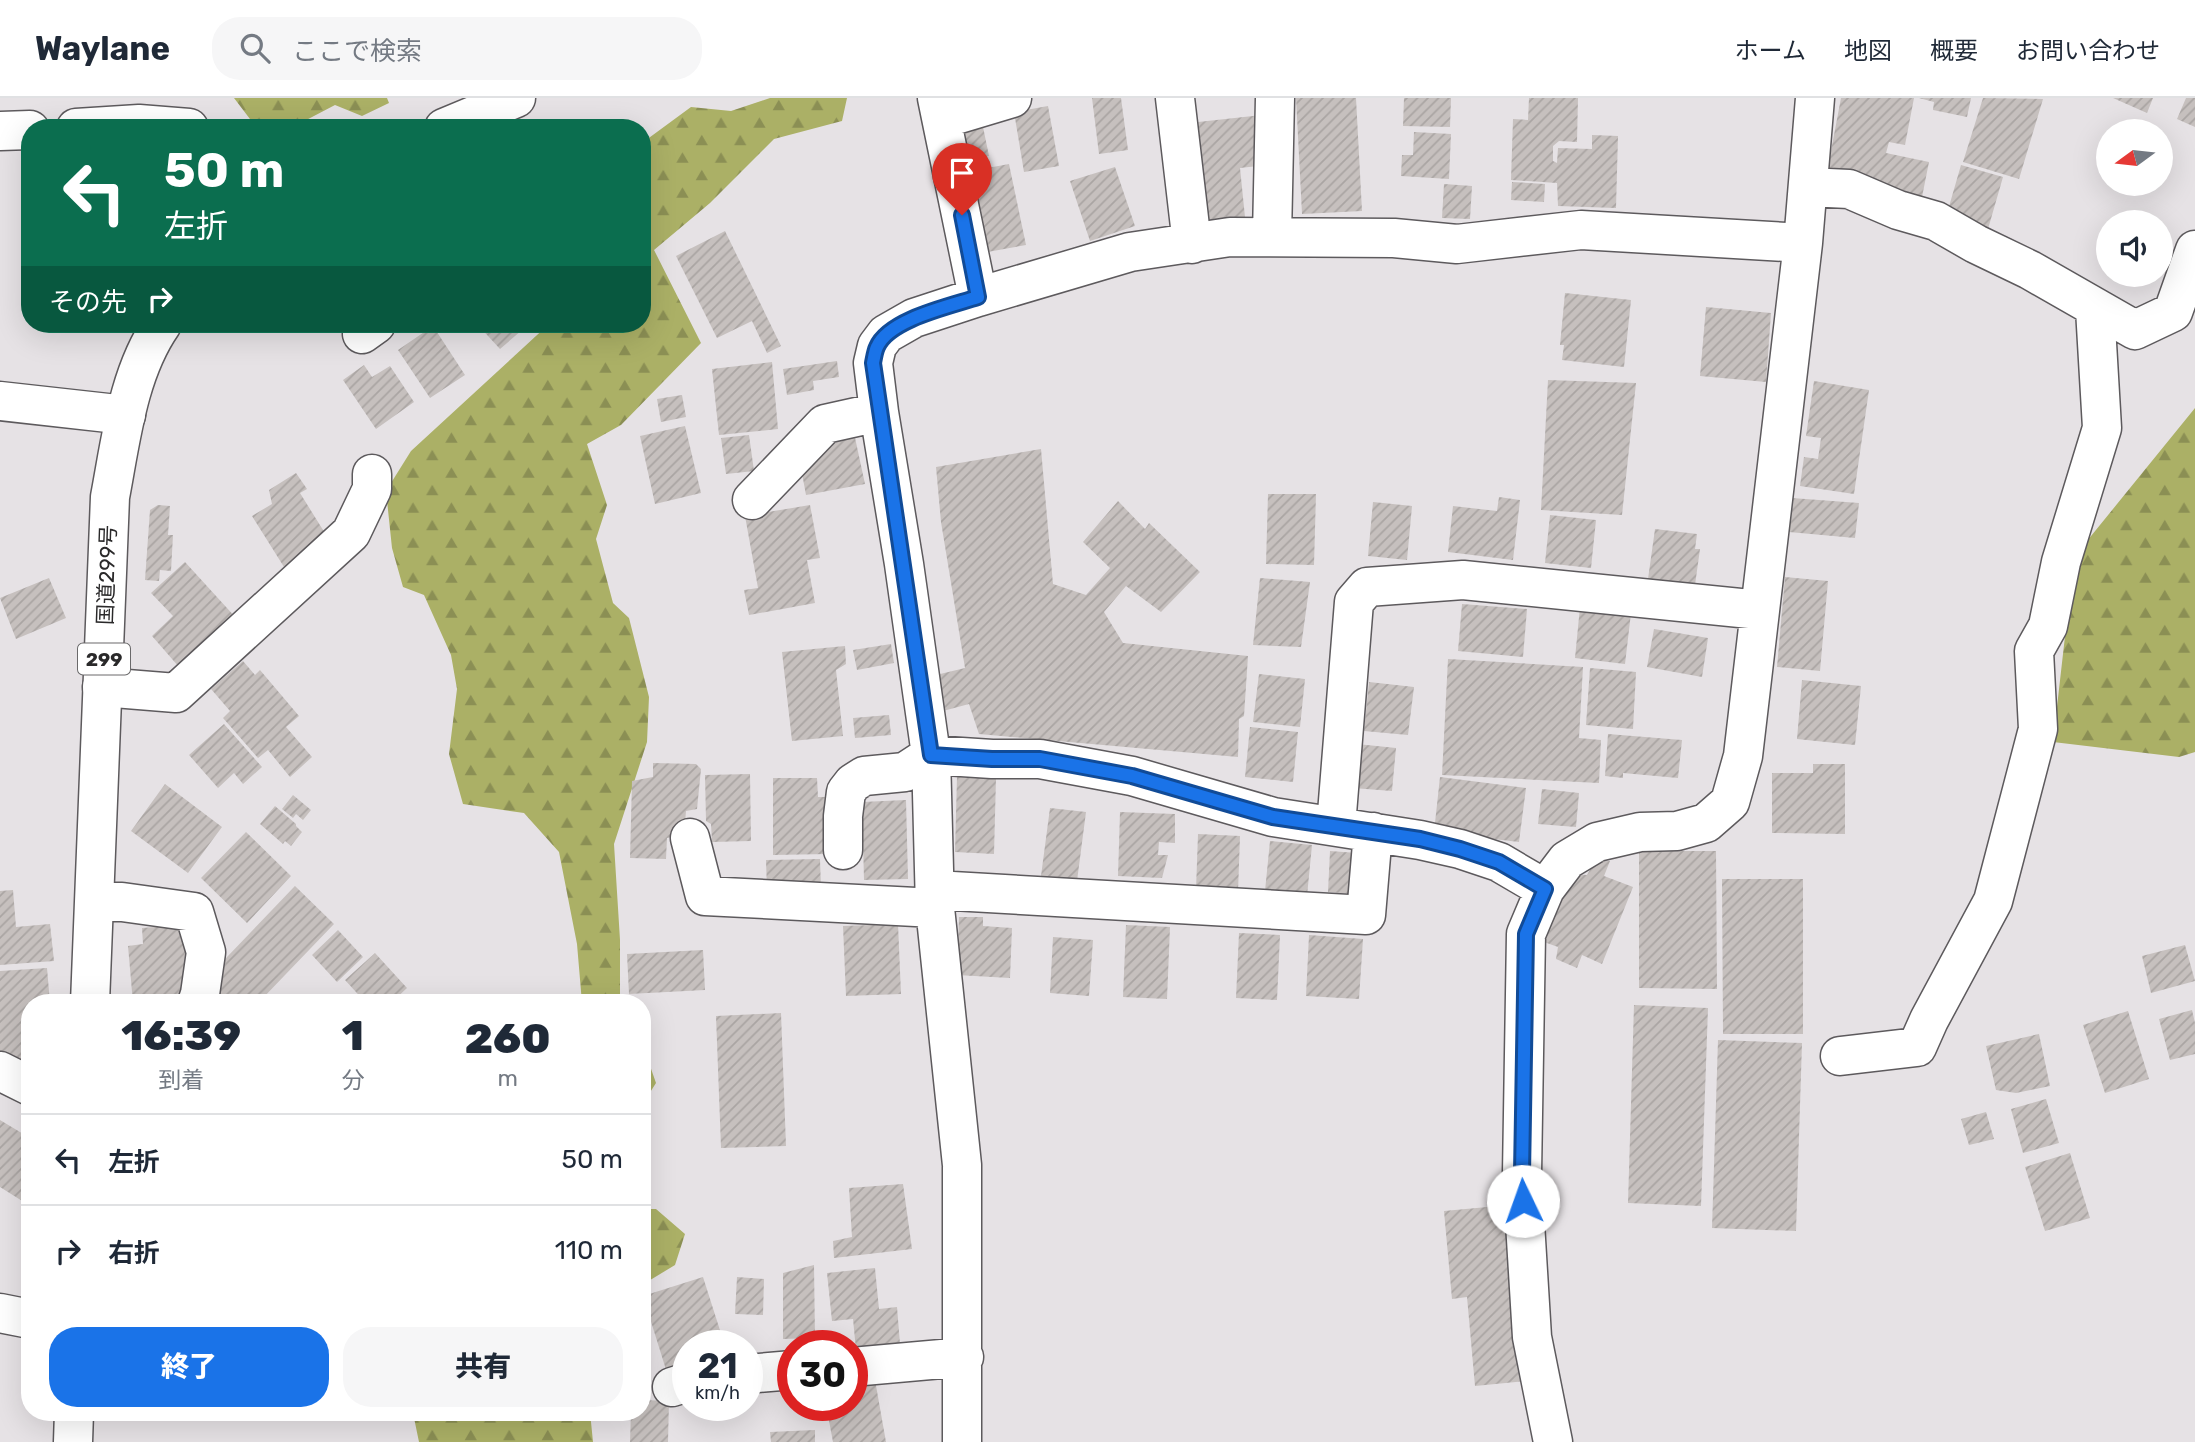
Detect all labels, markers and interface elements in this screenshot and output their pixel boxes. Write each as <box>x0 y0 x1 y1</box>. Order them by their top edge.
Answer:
search box <box>212 17 702 80</box>
text: Waylane <box>35 29 170 68</box>
icon: search <box>236 29 274 67</box>
text: ここで検索 <box>292 36 422 67</box>
text: ホーム <box>1735 37 1806 65</box>
text: 地図 <box>1844 37 1892 65</box>
text: 概要 <box>1930 37 1978 65</box>
text: お問い合わせ <box>2016 37 2160 65</box>
north arrow <box>2096 119 2174 196</box>
map controls <box>2096 119 2173 287</box>
text: 50 m <box>164 141 284 199</box>
pin <box>932 143 992 215</box>
icon: left <box>49 147 140 238</box>
icon: arrive <box>943 154 981 192</box>
text: 左折 <box>164 207 228 245</box>
button: sound <box>2096 210 2173 287</box>
icon: right <box>141 280 179 318</box>
text: その先 <box>49 287 127 318</box>
street label: 国道299号 <box>92 524 121 626</box>
road number: 299 <box>78 644 130 674</box>
text: 16:39 <box>121 1011 241 1061</box>
text: 1 <box>342 1011 364 1061</box>
text: 260 <box>465 1014 551 1064</box>
text: m <box>497 1064 518 1092</box>
text: 到着 <box>158 1066 204 1094</box>
text: 分 <box>341 1066 364 1094</box>
icon: left <box>49 1141 87 1179</box>
text: 50 m <box>562 1144 623 1175</box>
text: 左折 <box>108 1147 160 1178</box>
position arrow <box>1486 1164 1560 1238</box>
icon: right <box>49 1232 87 1270</box>
text: 110 m <box>555 1235 623 1266</box>
text: 右折 <box>108 1238 160 1269</box>
button: 終了 <box>49 1327 329 1407</box>
button: 共有 <box>343 1327 623 1407</box>
speed limit sign: 30 <box>777 1330 868 1421</box>
text: 21 <box>697 1345 738 1387</box>
text: km/h <box>695 1382 740 1404</box>

